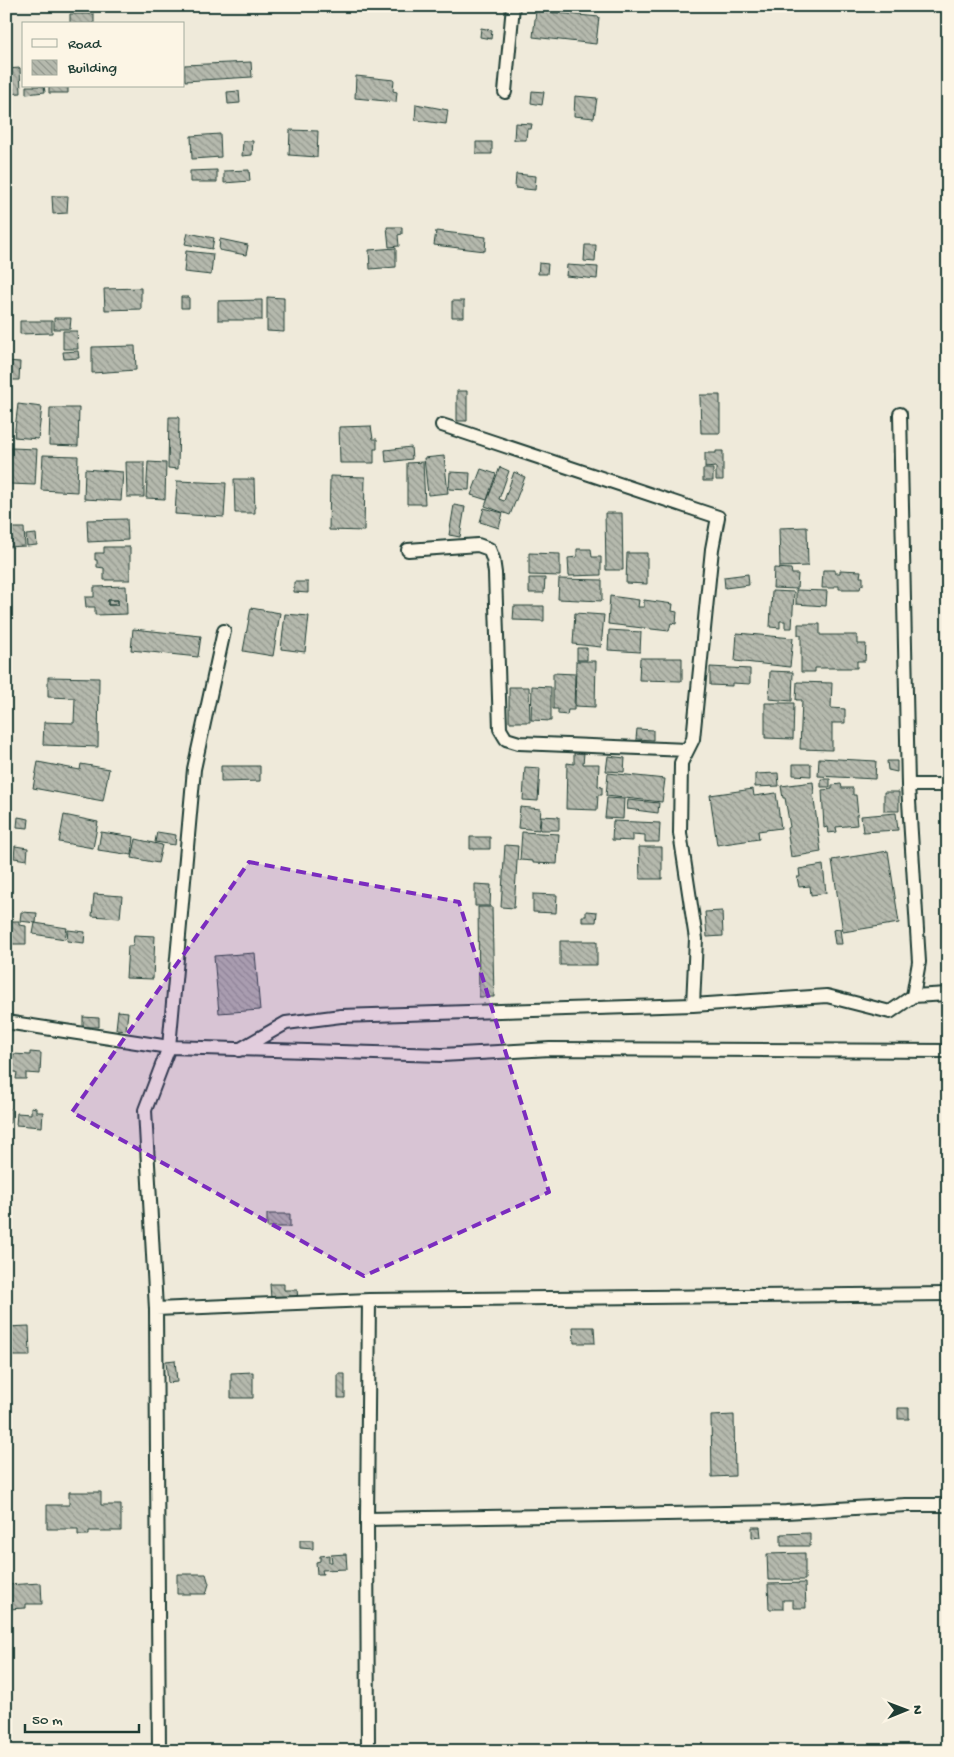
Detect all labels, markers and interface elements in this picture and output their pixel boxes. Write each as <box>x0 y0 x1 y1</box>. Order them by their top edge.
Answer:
legend <box>22 22 185 88</box>
text: Road <box>68 36 102 54</box>
text: Building <box>67 60 117 78</box>
north arrow <box>882 1684 932 1734</box>
scale bar <box>25 1702 139 1734</box>
text: N <box>908 1705 925 1715</box>
text: 50 m <box>32 1712 63 1730</box>

